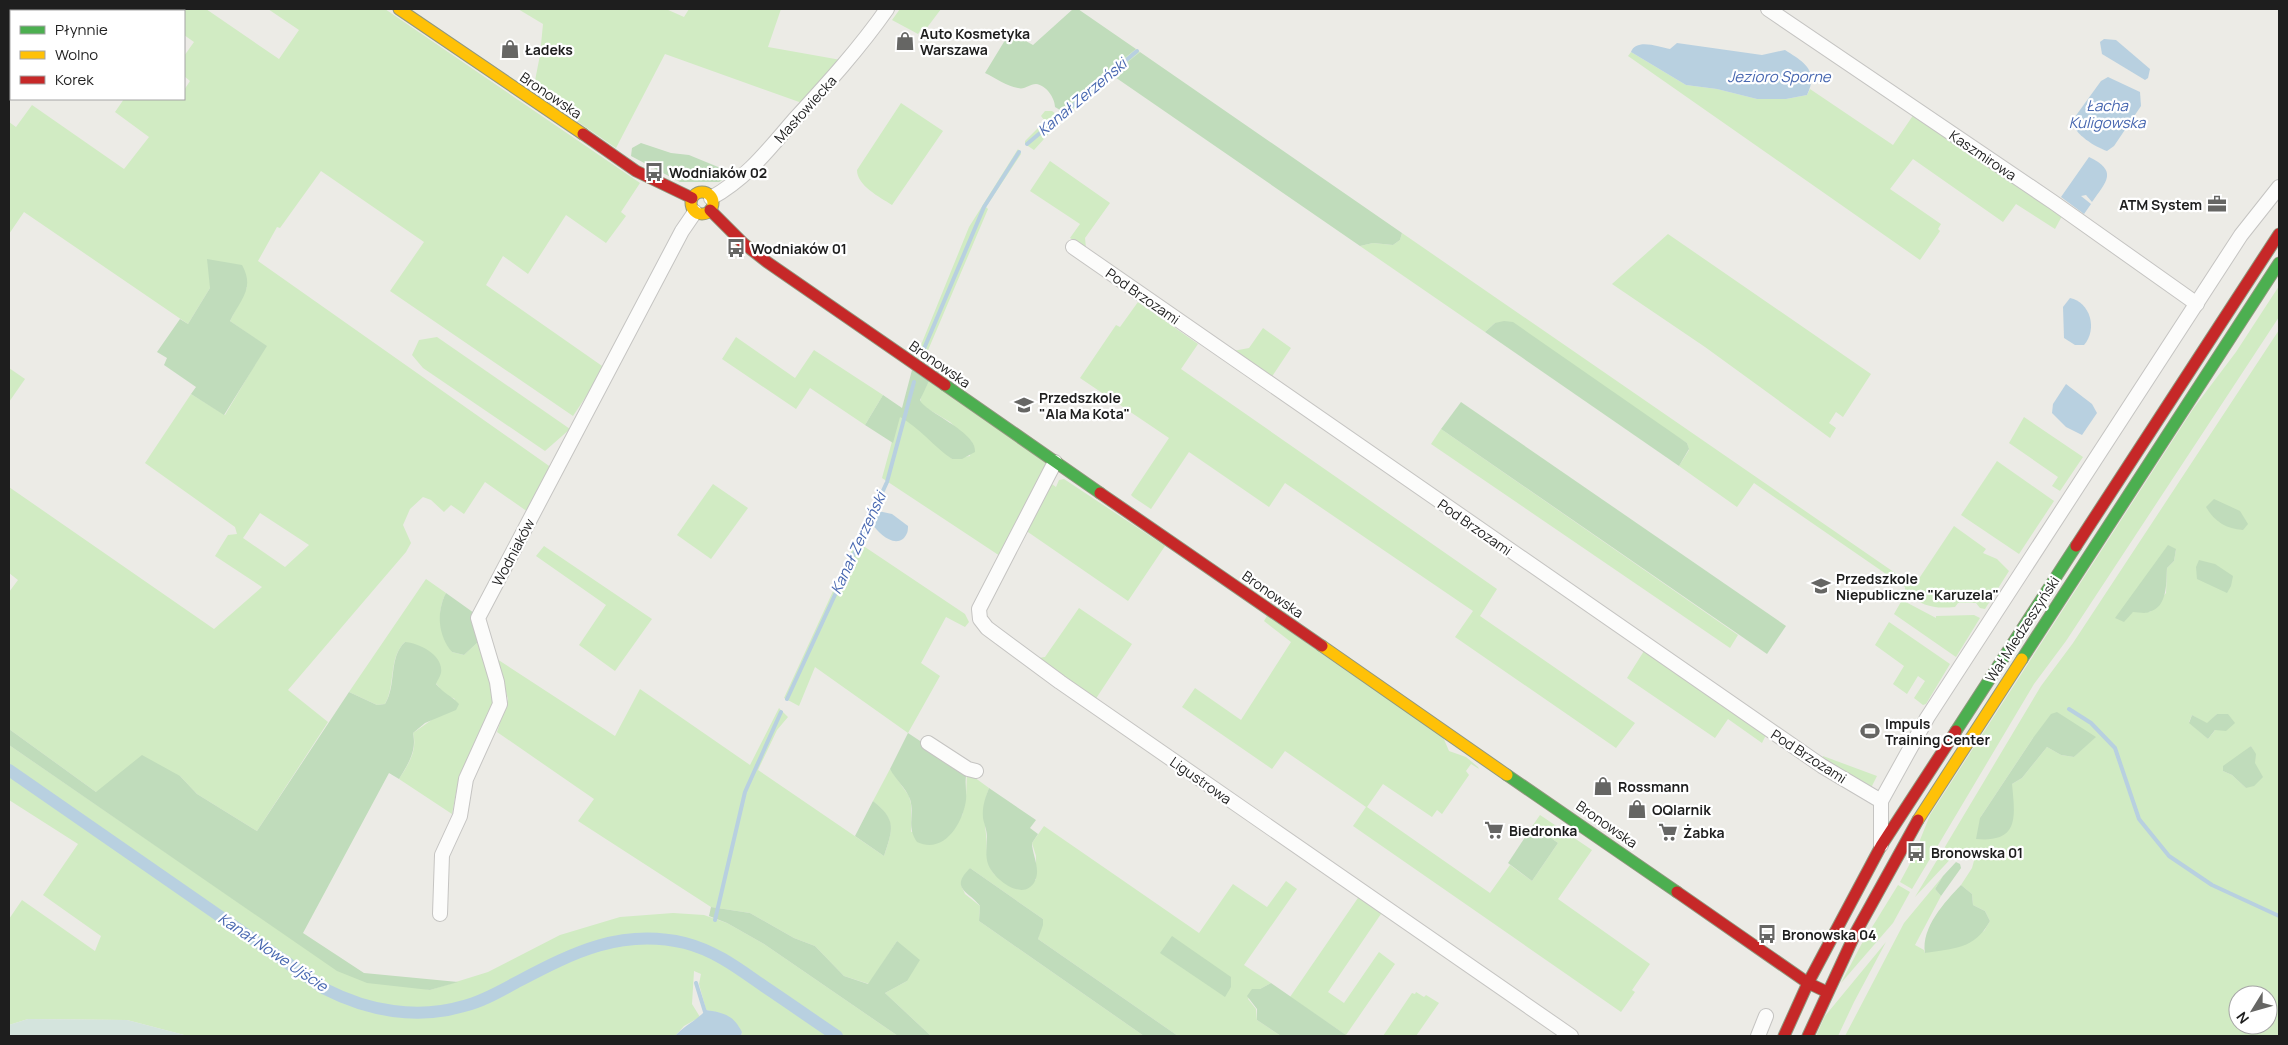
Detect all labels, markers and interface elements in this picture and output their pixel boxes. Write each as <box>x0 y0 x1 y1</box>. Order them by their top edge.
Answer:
legend <box>10 10 185 100</box>
text: Płynnie <box>55 19 108 40</box>
place label: Auto Kosmetyka Warszawa <box>920 24 1030 59</box>
shop icon: Auto Kosmetyka Warszawa <box>894 30 916 52</box>
shop icon: Ładeks <box>499 38 521 60</box>
place label: Ładeks <box>525 40 573 59</box>
text: Wolno <box>55 44 98 65</box>
water label: Kanał Zerzeński <box>1033 52 1133 141</box>
water label: Jezioro Sporne <box>1727 66 1832 87</box>
street label: Bronowska <box>516 67 586 123</box>
text: Korek <box>55 69 94 90</box>
street label: Masłowiecka <box>770 71 840 147</box>
water label: Łacha Kuligowska <box>2069 95 2146 133</box>
street label: Kaszmirowa <box>1946 126 2020 184</box>
bus stop icon: Wodniaków 02 <box>643 161 665 183</box>
place label: Wodniaków 02 <box>669 163 767 182</box>
office icon: ATM System <box>2206 193 2228 215</box>
place label: ATM System <box>2119 195 2202 214</box>
bus stop icon: Wodniaków 01 <box>725 237 747 259</box>
place label: Wodniaków 01 <box>751 239 847 258</box>
street label: Pod Brzozami <box>1102 264 1184 328</box>
street label: Bronowska <box>906 336 974 392</box>
place label: Przedszkole "Ala Ma Kota" <box>1039 388 1130 423</box>
school or university icon: Przedszkole "Ala Ma Kota" <box>1013 394 1035 416</box>
water label: Kanał Zerzeński <box>825 486 892 597</box>
street label: Pod Brzozami <box>1434 495 1516 559</box>
street label: Wodniaków <box>487 515 539 589</box>
street label: Bronowska <box>1239 566 1307 622</box>
place label: Przedszkole Niepubliczne "Karuzela" <box>1836 569 1999 604</box>
street label: Wał Miedzeszyński <box>1981 572 2063 686</box>
school or university icon: Przedszkole Niepubliczne "Karuzela" <box>1810 575 1832 597</box>
place label: Impuls Training Center <box>1885 714 1990 749</box>
sports icon: Impuls Training Center <box>1859 720 1881 742</box>
street label: Pod Brzozami <box>1768 725 1850 787</box>
street label: Ligustrowa <box>1166 752 1236 808</box>
shop icon: Rossmann <box>1592 775 1614 797</box>
place label: Rossmann <box>1618 777 1689 796</box>
street label: Bronowska <box>1573 796 1641 852</box>
shop icon: OQlarnik <box>1626 798 1648 820</box>
place label: OQlarnik <box>1652 800 1711 819</box>
supermarket icon: Biedronka <box>1483 819 1505 841</box>
place label: Biedronka <box>1509 821 1577 840</box>
supermarket icon: Żabka <box>1657 821 1679 843</box>
place label: Żabka <box>1683 823 1725 842</box>
bus stop icon: Bronowska 01 <box>1905 841 1927 863</box>
place label: Bronowska 01 <box>1931 843 2023 862</box>
water label: Kanał Nowe Ujście <box>214 908 333 997</box>
bus stop icon: Bronowska 04 <box>1756 923 1778 945</box>
place label: Bronowska 04 <box>1782 925 1877 944</box>
north arrow <box>2228 985 2278 1035</box>
text: N <box>2232 1008 2253 1028</box>

